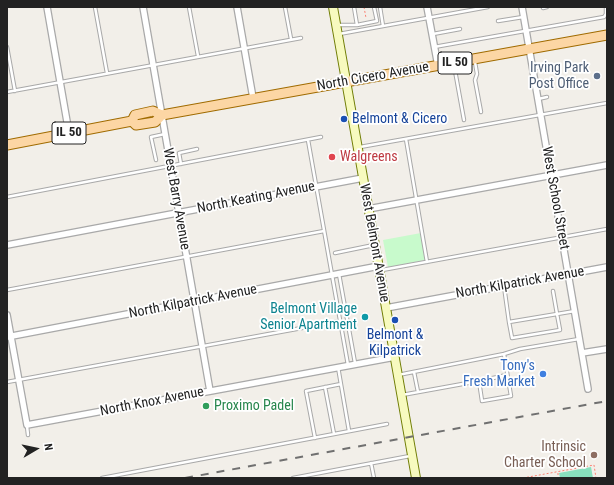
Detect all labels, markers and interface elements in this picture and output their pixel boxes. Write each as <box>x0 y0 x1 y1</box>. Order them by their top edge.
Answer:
road number: IL 50 <box>438 52 472 74</box>
street label: North Cicero Avenue <box>316 59 430 95</box>
place label: Irving Park Post Office <box>529 60 589 92</box>
marker: Irving Park Post Office <box>592 71 602 81</box>
place label: Belmont & Cicero <box>352 111 447 127</box>
marker: Belmont & Cicero <box>339 114 349 124</box>
road number: IL 50 <box>52 122 86 144</box>
street label: West School Street <box>538 145 572 251</box>
street label: West Barry Avenue <box>159 147 193 251</box>
place label: Walgreens <box>340 149 398 165</box>
marker: Walgreens <box>327 152 337 162</box>
street label: North Keating Avenue <box>196 178 316 218</box>
street label: West Belmont Avenue <box>355 182 393 304</box>
street label: North Kilpatrick Avenue <box>455 263 585 303</box>
street label: North Kilpatrick Avenue <box>128 281 258 323</box>
place label: Belmont Village Senior Apartment <box>260 301 357 334</box>
marker: Belmont Village Senior Apartment <box>360 312 370 322</box>
marker: Belmont & Kilpatrick <box>390 315 400 325</box>
place label: Belmont & Kilpatrick <box>367 327 423 360</box>
place label: Tony's Fresh Market <box>463 358 535 390</box>
marker: Tony's Fresh Market <box>538 369 548 379</box>
street label: North Knox Avenue <box>99 384 205 420</box>
place label: Proximo Padel <box>214 398 294 414</box>
marker: Proximo Padel <box>201 401 211 411</box>
north arrow <box>16 429 56 469</box>
place label: Intrinsic Charter School <box>504 439 586 472</box>
text: N <box>41 443 55 451</box>
marker: Intrinsic Charter School <box>589 450 599 460</box>

